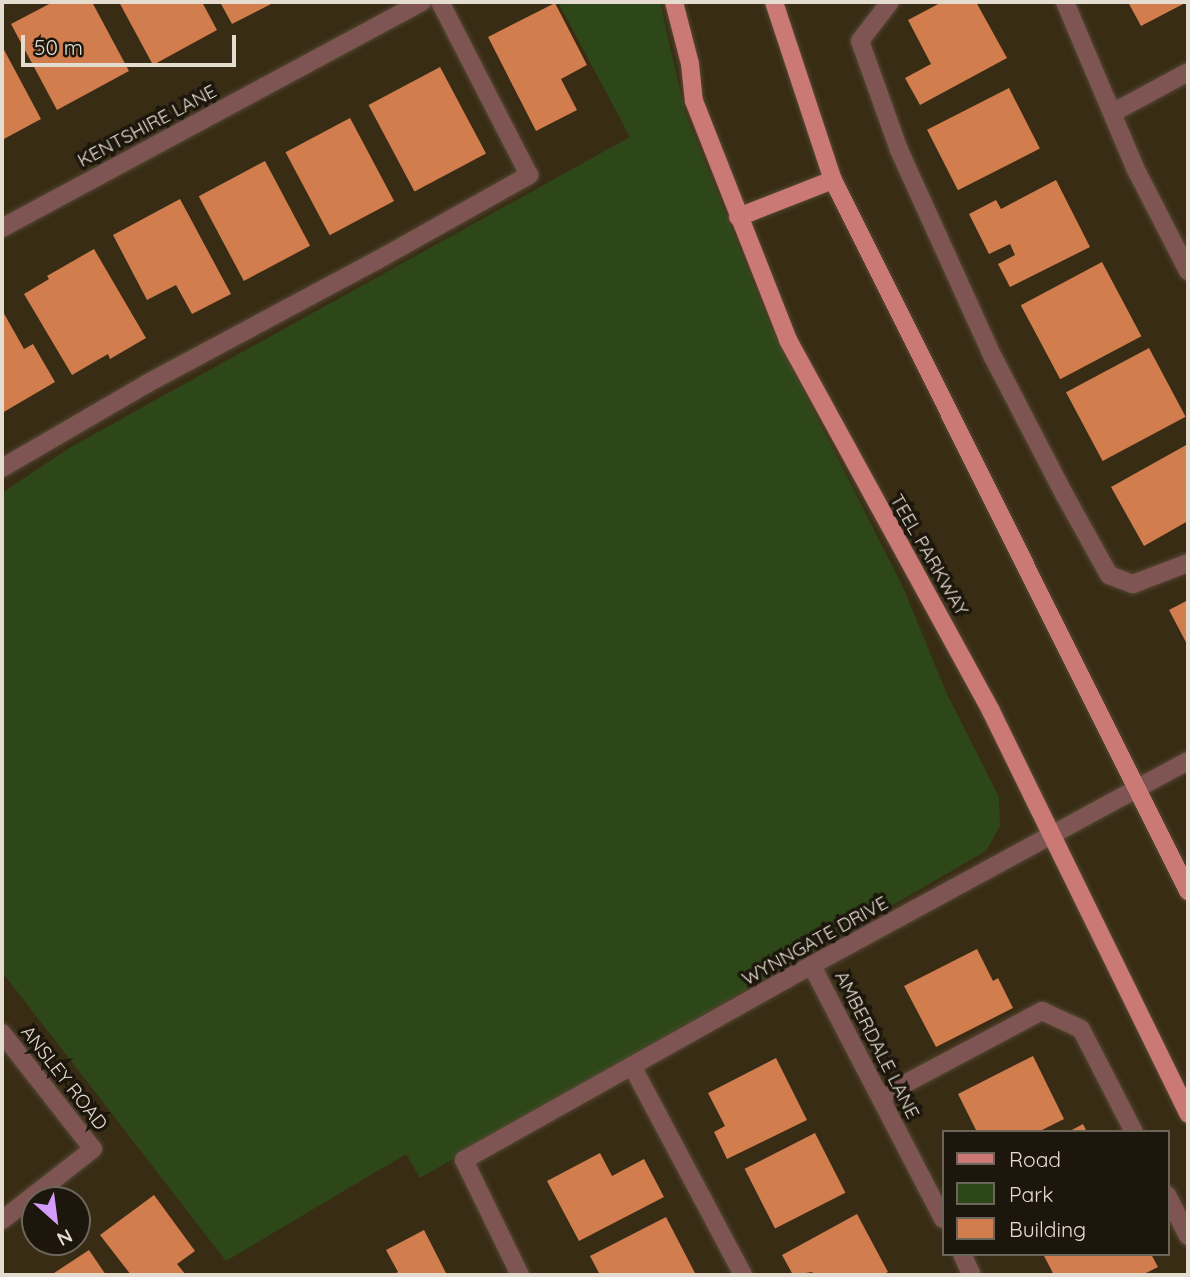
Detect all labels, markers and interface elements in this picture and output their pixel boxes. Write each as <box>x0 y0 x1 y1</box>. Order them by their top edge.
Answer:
scale bar <box>24 21 240 65</box>
text: 50 m <box>34 34 83 60</box>
street label: KENTSHIRE LANE <box>74 80 220 172</box>
street label: TEEL PARKWAY <box>885 490 973 620</box>
street label: WYNNGATE DRIVE <box>738 891 892 991</box>
street label: AMBERDALE LANE <box>830 967 924 1123</box>
street label: ANSLEY ROAD <box>16 1021 112 1135</box>
legend <box>942 1130 1169 1256</box>
text: Road <box>1009 1146 1061 1172</box>
text: Park <box>1009 1181 1053 1207</box>
north arrow <box>21 1186 91 1256</box>
text: Building <box>1009 1216 1086 1242</box>
text: N <box>53 1224 77 1252</box>

